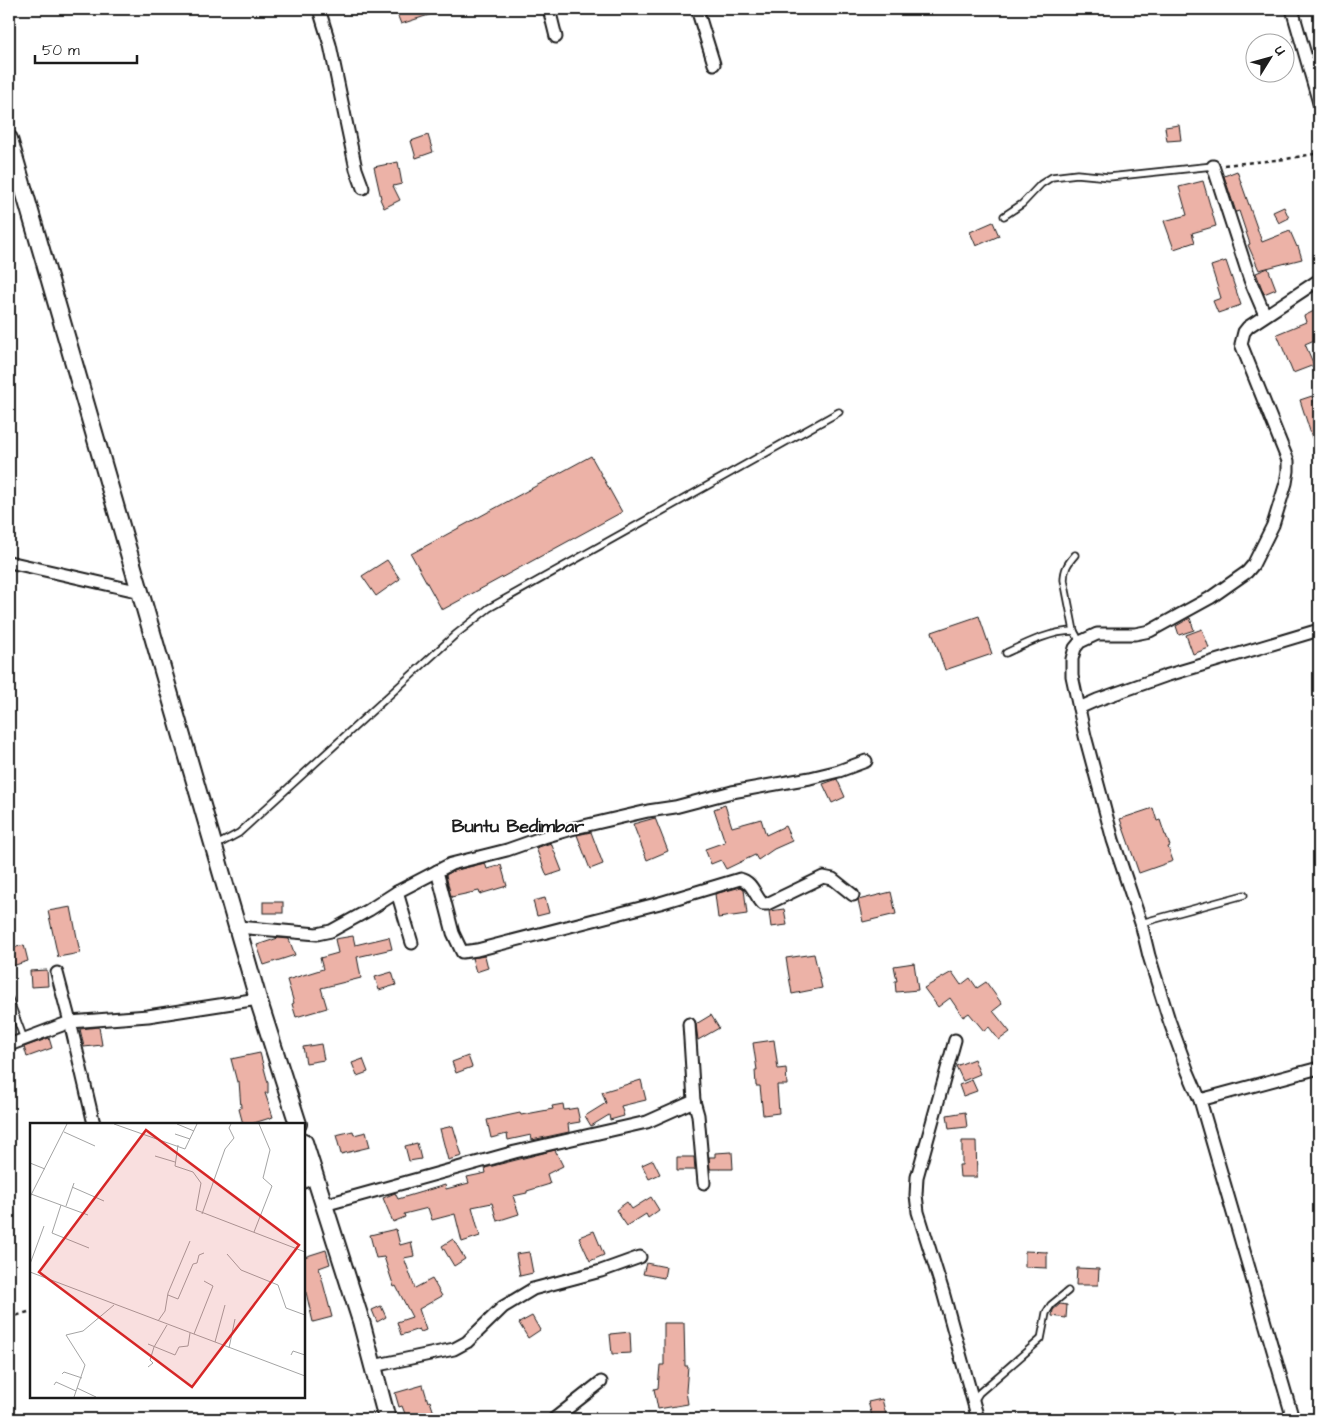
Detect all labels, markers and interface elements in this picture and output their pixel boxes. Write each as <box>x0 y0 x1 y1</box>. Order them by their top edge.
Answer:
scale bar <box>35 32 138 64</box>
north arrow <box>1246 32 1296 82</box>
text: 50 m <box>42 40 80 61</box>
text: U <box>1269 42 1290 60</box>
district label: Buntu Bedimbar <box>452 814 584 839</box>
inset map <box>30 1123 305 1398</box>

